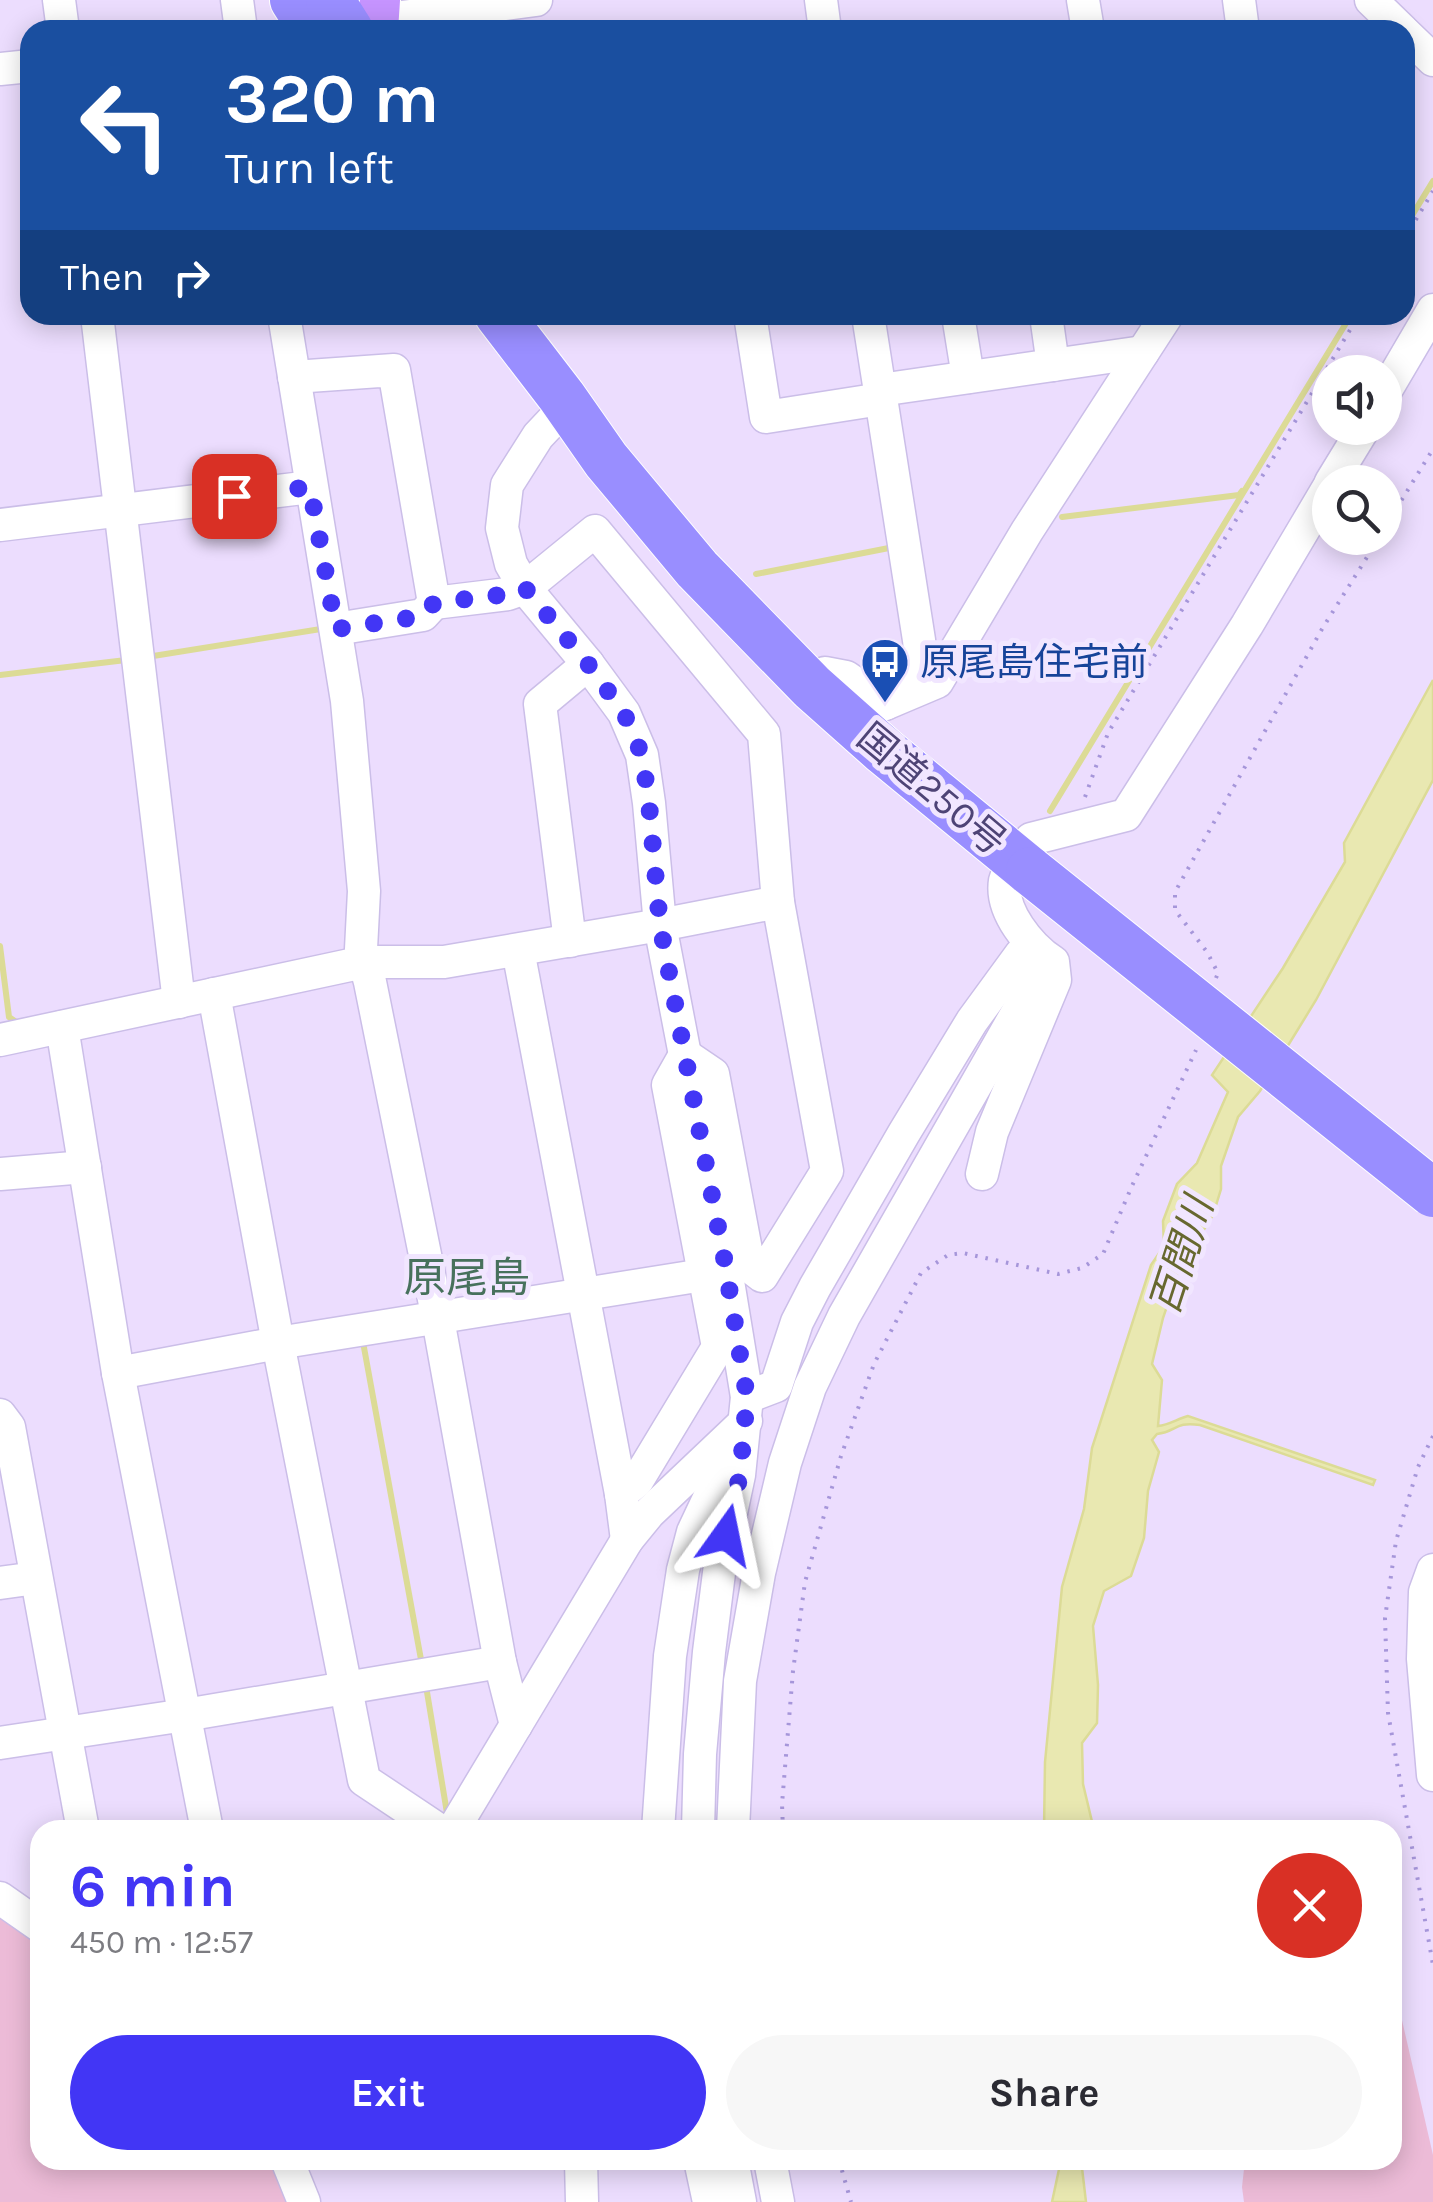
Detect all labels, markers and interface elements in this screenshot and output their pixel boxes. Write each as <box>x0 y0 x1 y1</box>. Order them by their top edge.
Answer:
text: 320 m <box>225 58 439 140</box>
icon: left <box>60 60 190 190</box>
text: Turn left <box>225 142 394 194</box>
icon: right <box>164 250 219 305</box>
text: Then <box>60 255 144 300</box>
map controls <box>1312 355 1402 555</box>
button: sound <box>1312 355 1402 445</box>
pin <box>192 454 277 539</box>
button: search <box>1312 465 1402 555</box>
icon: arrive <box>207 469 262 524</box>
bus stop icon: 原尾島住宅前 <box>859 636 911 704</box>
place label: 原尾島住宅前 <box>920 640 1148 685</box>
street label: 国道250号 <box>848 714 1015 864</box>
water label: 百間川 <box>1141 1188 1224 1320</box>
district label: 原尾島 <box>404 1253 530 1303</box>
position arrow <box>674 1483 778 1587</box>
text: 6 min <box>70 1851 236 1921</box>
button: close <box>1257 1853 1362 1958</box>
text: 450 m · 12:57 <box>70 1924 253 1961</box>
button: Exit <box>70 2035 706 2150</box>
button: Share <box>726 2035 1362 2150</box>

